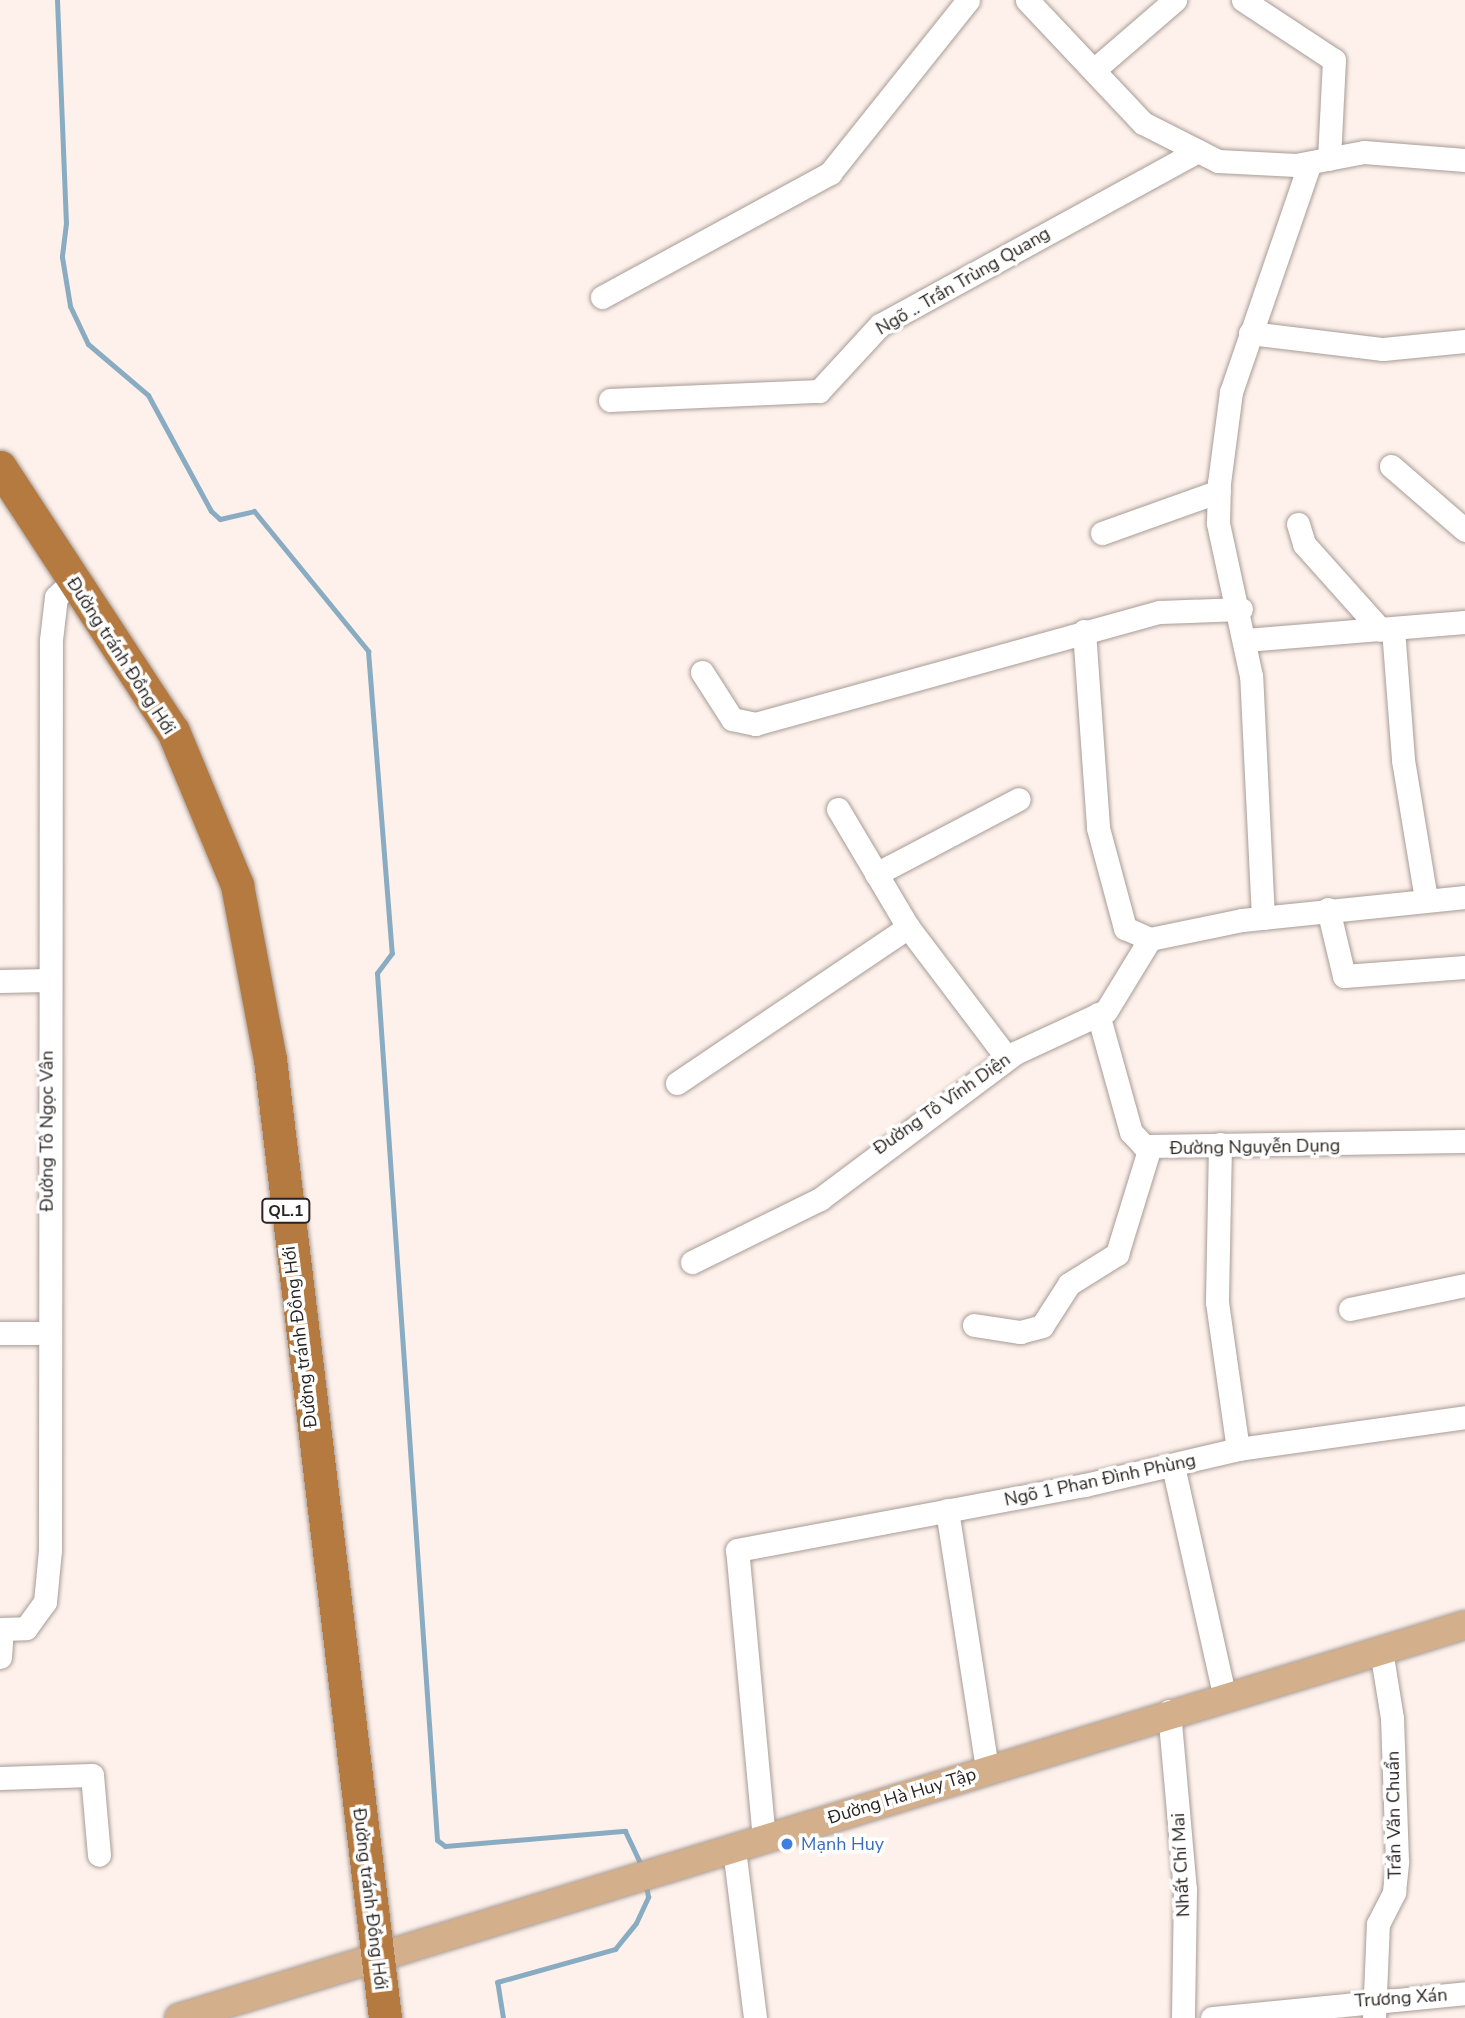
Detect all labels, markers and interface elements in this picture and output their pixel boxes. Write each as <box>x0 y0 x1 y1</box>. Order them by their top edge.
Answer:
street label: Ngõ .. Trần Trùng Quang <box>872 222 1054 340</box>
street label: Đường tránh Đồng Hới <box>62 573 180 739</box>
street label: Đường Tô Vĩnh Diện <box>869 1049 1015 1159</box>
street label: Đường Tô Ngọc Vân <box>36 1051 58 1211</box>
street label: Đường Nguyễn Dụng <box>1170 1135 1340 1159</box>
road number: QL.1 <box>260 1198 312 1224</box>
street label: Đường tránh Đồng Hới <box>278 1245 322 1429</box>
street label: Ngõ 1 Phan Đình Phùng <box>1002 1449 1198 1511</box>
street label: Trần Văn Chuẩn <box>1382 1751 1406 1879</box>
street label: Đường Hà Huy Tập <box>825 1763 979 1829</box>
street label: Đường tránh Đồng Hới <box>348 1807 392 1991</box>
street label: Nhất Chí Mai <box>1167 1812 1195 1918</box>
place label: Mạnh Huy <box>801 1833 884 1855</box>
marker: Mạnh Huy <box>779 1836 795 1852</box>
street label: Trương Xán <box>1354 1984 1448 2012</box>

